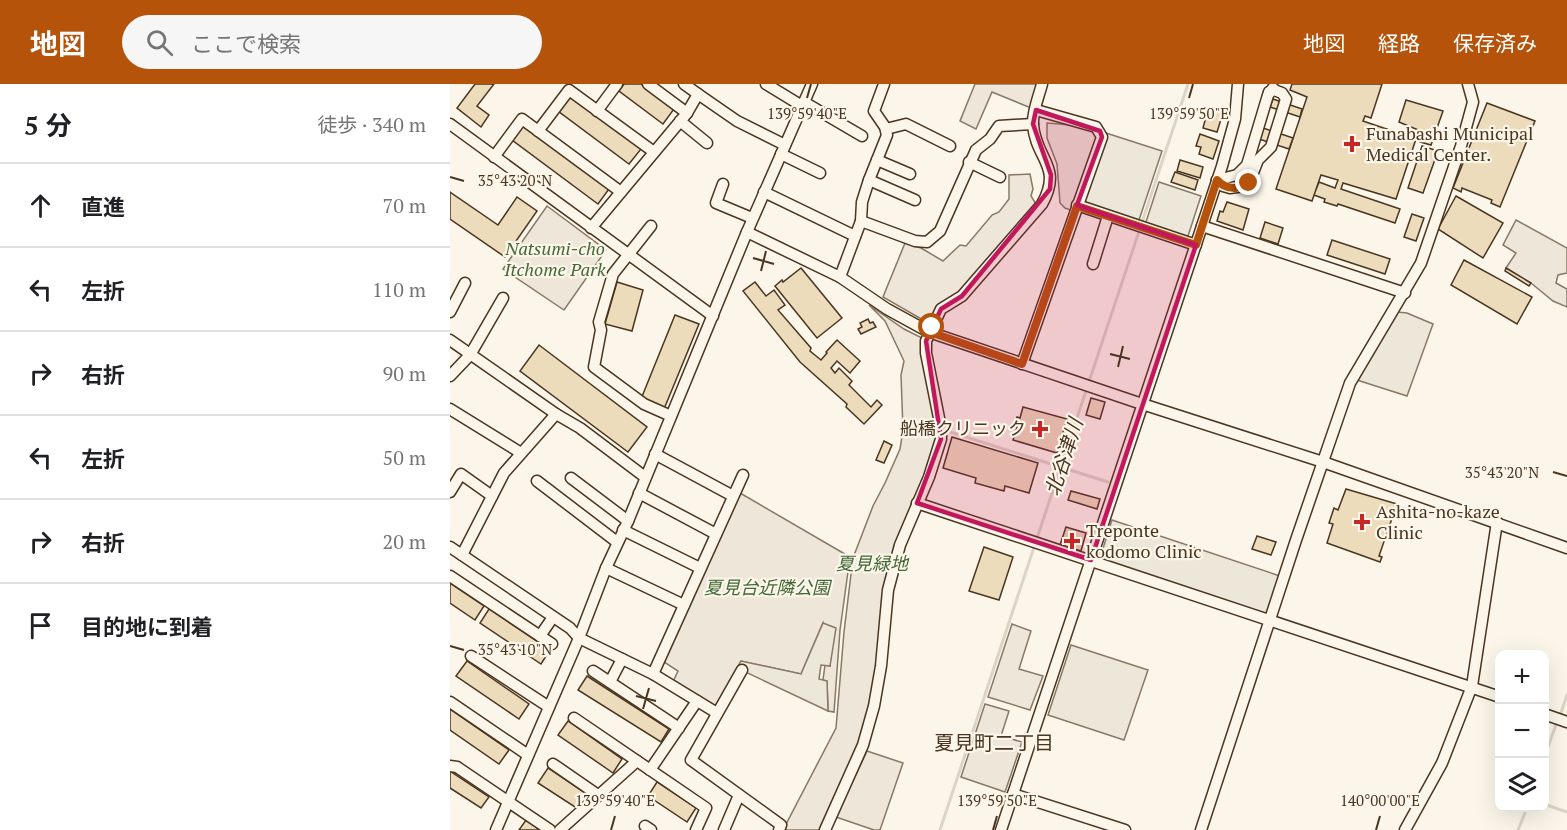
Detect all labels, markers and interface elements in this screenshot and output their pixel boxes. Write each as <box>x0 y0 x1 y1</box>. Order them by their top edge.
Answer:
search box <box>122 15 542 69</box>
text: 地図 <box>30 25 86 62</box>
icon: search <box>143 26 176 59</box>
text: ここで検索 <box>191 29 301 58</box>
text: 地図 <box>1303 29 1345 57</box>
text: 経路 <box>1378 29 1420 57</box>
text: 保存済み <box>1453 29 1537 57</box>
text: 139°59'40"E <box>767 103 847 123</box>
text: 139°59'50"E <box>1149 103 1229 123</box>
text: 5 分 <box>24 108 72 142</box>
text: 徒歩 · 340 m <box>317 111 426 138</box>
place label: Funabashi Municipal Medical Center. <box>1366 121 1534 166</box>
marker: Funabashi Municipal Medical Center. <box>1343 135 1361 153</box>
route end <box>1235 169 1261 195</box>
text: 35°43'20"N <box>478 170 552 190</box>
icon: ahead <box>24 189 57 222</box>
text: 直進 <box>81 192 125 221</box>
text: 70 m <box>383 192 426 219</box>
park label: Natsumi-cho Itchome Park <box>503 236 606 281</box>
icon: left <box>24 273 57 306</box>
text: 左折 <box>81 276 125 305</box>
text: 110 m <box>372 276 426 303</box>
route start <box>918 313 944 339</box>
icon: right <box>24 357 57 390</box>
text: 右折 <box>81 360 125 389</box>
text: 90 m <box>383 360 426 387</box>
water label: 北谷津川 <box>1038 413 1089 499</box>
place label: 船橋クリニック <box>900 416 1026 440</box>
marker: 船橋クリニック <box>1031 420 1049 438</box>
icon: left <box>24 441 57 474</box>
text: 左折 <box>81 444 125 473</box>
text: 50 m <box>383 444 426 471</box>
text: 35°43'20"N <box>1465 462 1539 482</box>
place label: Ashita-no-kaze Clinic <box>1376 499 1500 544</box>
marker: Ashita-no-kaze Clinic <box>1353 513 1371 531</box>
place label: Treponte kodomo Clinic <box>1086 518 1202 563</box>
icon: right <box>24 525 57 558</box>
text: 右折 <box>81 528 125 557</box>
text: 20 m <box>383 528 426 555</box>
marker: Treponte kodomo Clinic <box>1063 532 1081 550</box>
park label: 夏見緑地 <box>836 551 910 575</box>
park label: 夏見台近隣公園 <box>704 575 833 599</box>
icon: arrive <box>24 609 57 642</box>
text: 目的地に到着 <box>81 612 213 641</box>
text: 35°43'10"N <box>478 639 552 659</box>
map controls <box>1495 650 1549 812</box>
button: + <box>1495 650 1549 704</box>
button: − <box>1495 704 1549 758</box>
district label: 夏見町二丁目 <box>934 729 1054 756</box>
button: layers <box>1495 758 1549 812</box>
text: 139°59'40"E <box>575 790 655 810</box>
text: 139°59'50"E <box>957 790 1037 810</box>
text: 140°00'00"E <box>1340 790 1420 810</box>

